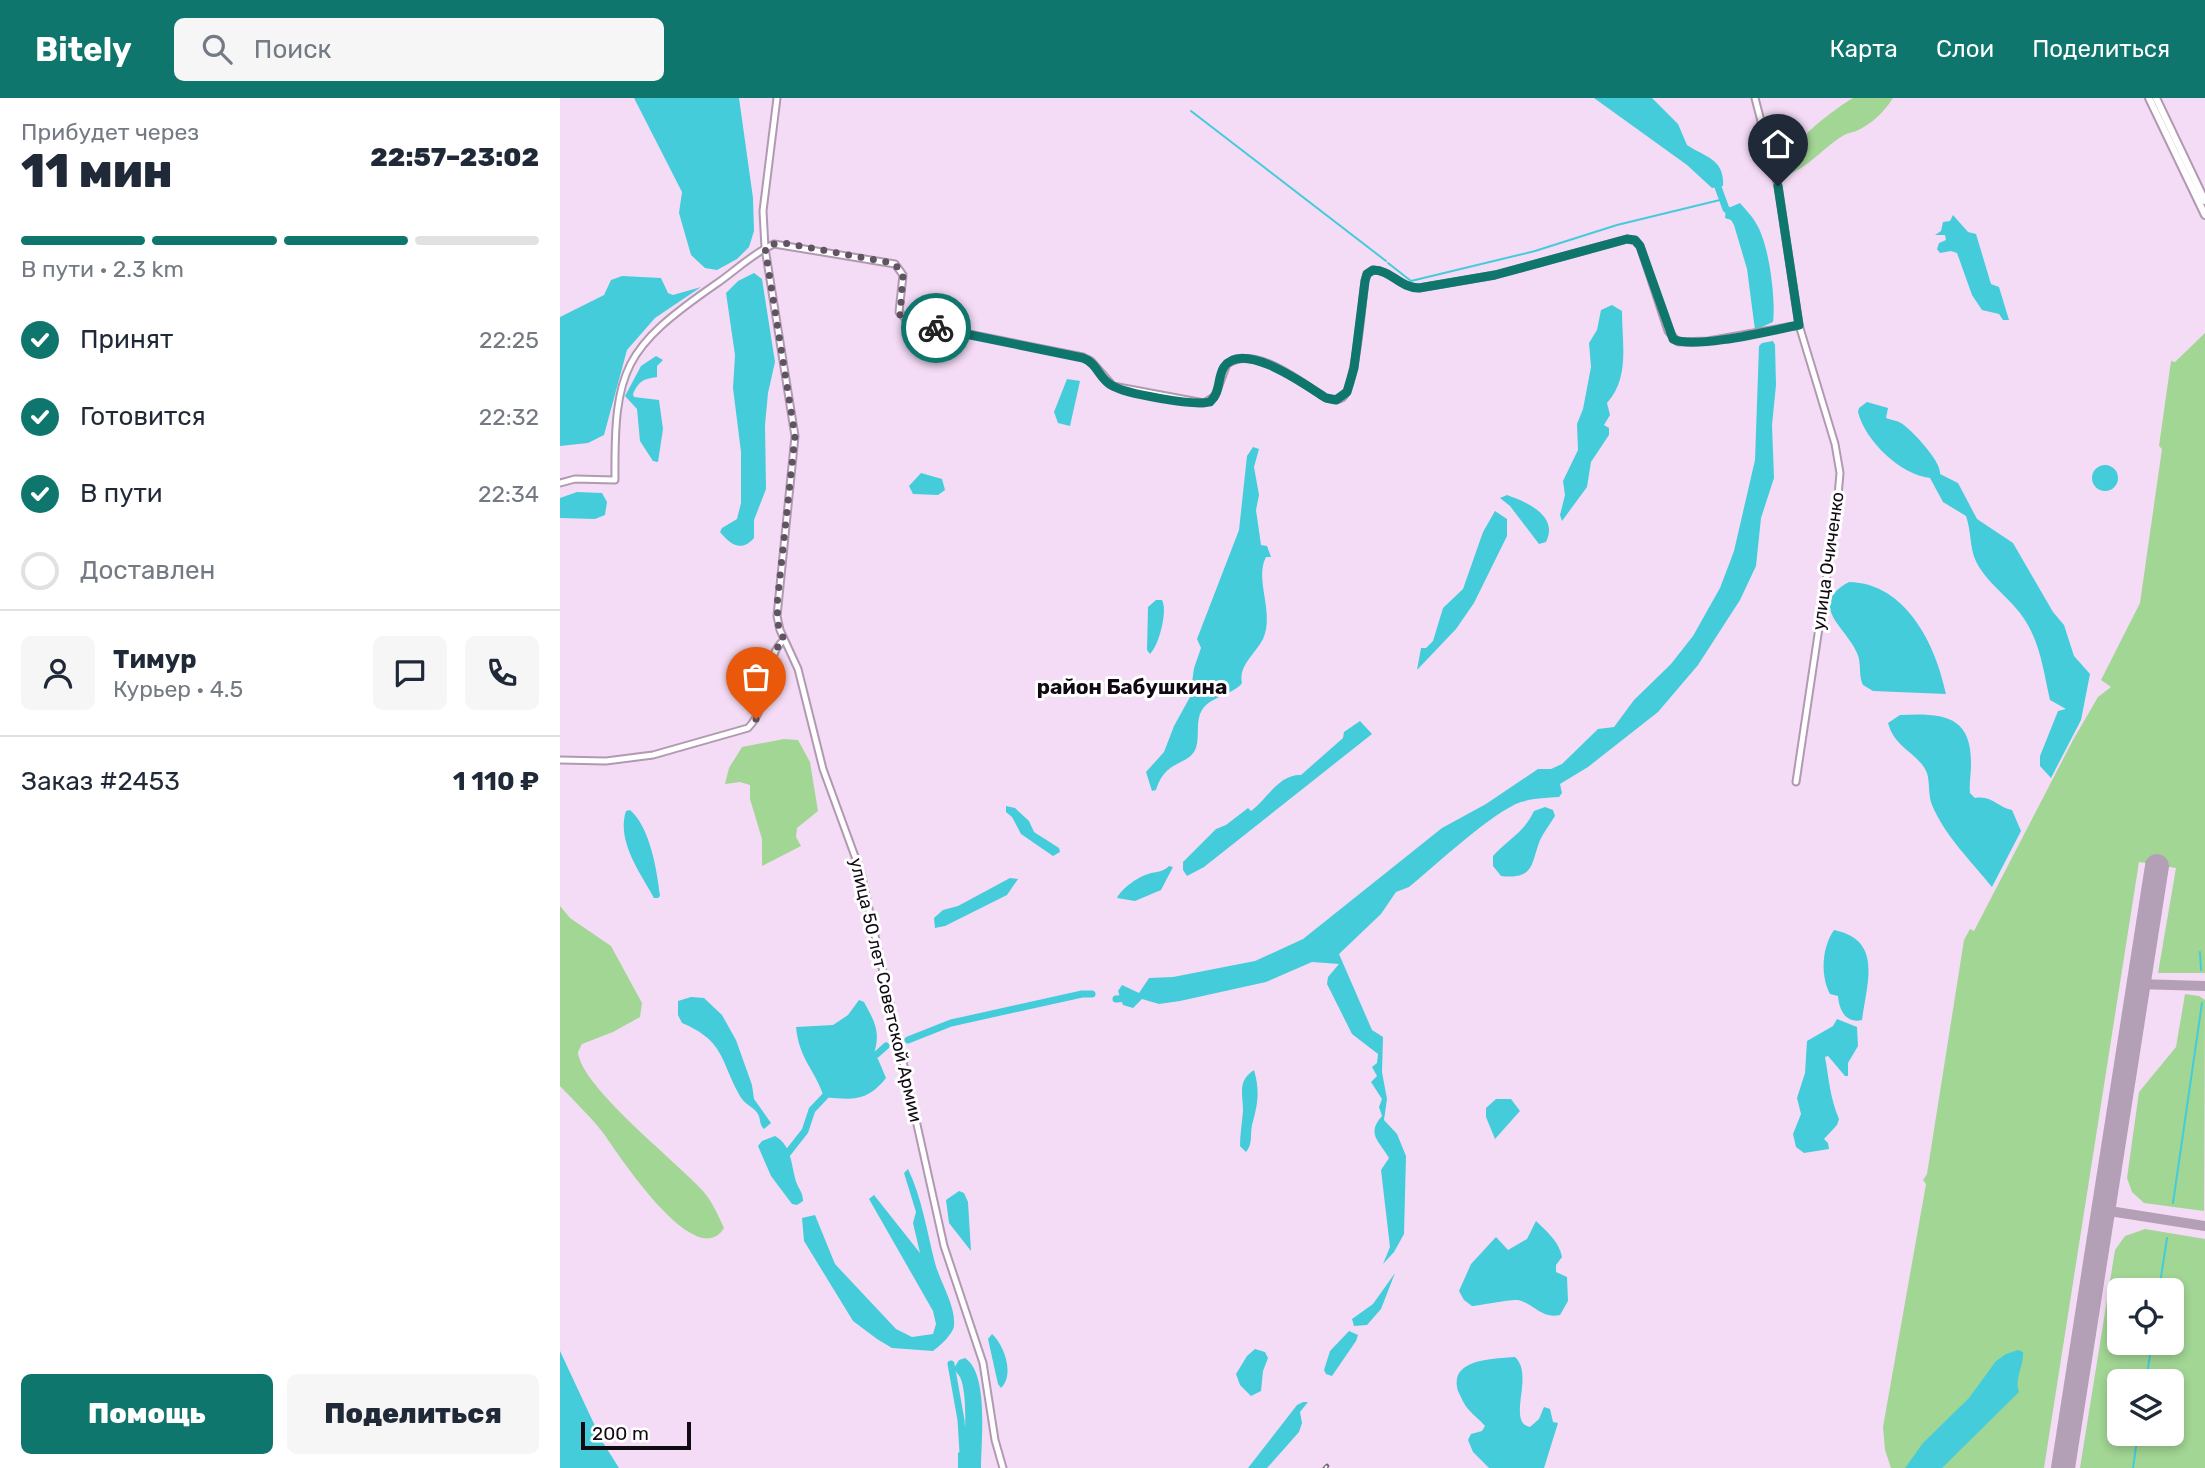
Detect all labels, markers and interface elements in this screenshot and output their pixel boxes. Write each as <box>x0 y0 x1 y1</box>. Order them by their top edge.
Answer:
search box <box>174 18 664 81</box>
text: Bitely <box>35 30 132 69</box>
icon: search <box>198 30 236 68</box>
text: Поиск <box>254 34 331 65</box>
text: Карта <box>1829 35 1898 63</box>
text: Слои <box>1936 35 1994 63</box>
text: Поделиться <box>2032 35 2170 63</box>
pin <box>1748 114 1808 186</box>
text: Прибудет через <box>21 118 199 146</box>
icon: home <box>1759 125 1797 163</box>
text: 22:57–23:02 <box>370 142 539 173</box>
text: 11 мин <box>21 144 173 199</box>
text: В пути · 2.3 km <box>21 255 184 283</box>
courier <box>901 293 971 363</box>
icon: bike <box>917 309 955 347</box>
icon: check <box>21 321 59 359</box>
text: Принят <box>80 324 173 355</box>
text: 22:25 <box>479 326 539 354</box>
icon: check <box>21 398 59 436</box>
text: Готовится <box>80 401 206 432</box>
text: 22:32 <box>479 403 539 431</box>
icon: check <box>21 475 59 513</box>
text: В пути <box>80 478 163 509</box>
text: 22:34 <box>478 480 539 508</box>
street label: улица Очиченко <box>1807 490 1849 632</box>
text: Доставлен <box>80 555 215 586</box>
button: person <box>21 636 95 710</box>
button: chat <box>373 636 447 710</box>
button: phone <box>465 636 539 710</box>
text: Тимур <box>113 644 197 675</box>
pin <box>726 647 786 719</box>
icon: bag <box>737 658 775 696</box>
district label: район Бабушкина <box>1037 674 1227 699</box>
text: Курьер · 4.5 <box>113 675 243 703</box>
text: Заказ #2453 <box>21 766 180 797</box>
text: 1 110 ₽ <box>453 766 539 797</box>
street label: улица 50 лет Советской Армии <box>845 856 927 1124</box>
map controls <box>2107 1278 2184 1446</box>
button: locate <box>2107 1278 2184 1355</box>
button: layers <box>2107 1369 2184 1446</box>
button: Помощь <box>21 1374 273 1454</box>
button: Поделиться <box>287 1374 539 1454</box>
scale bar <box>581 1419 691 1451</box>
text: 200 m <box>592 1422 649 1445</box>

